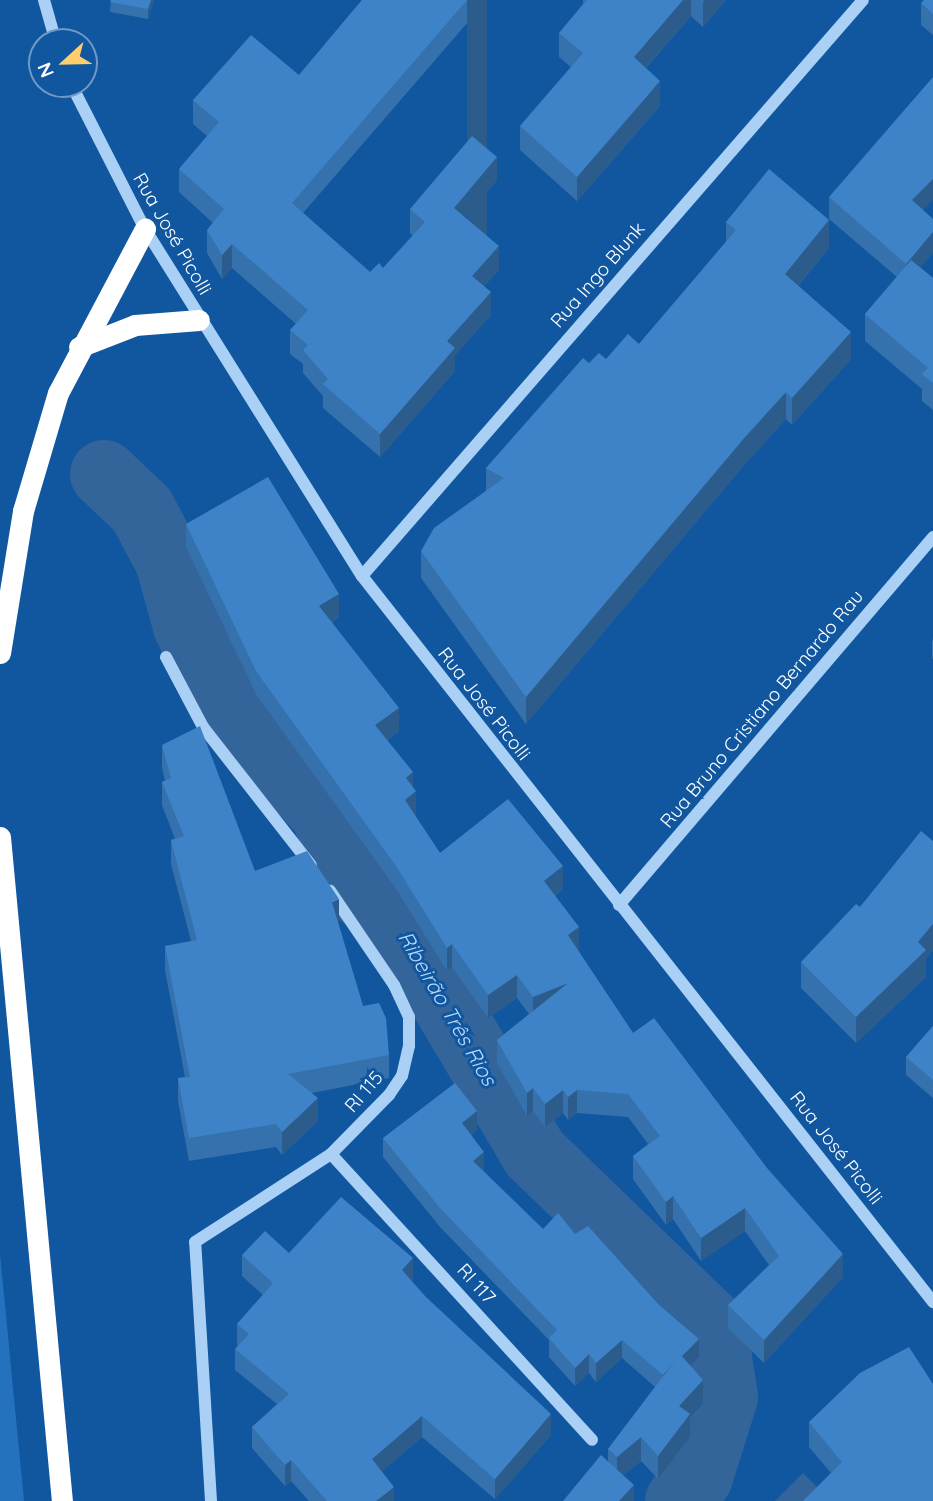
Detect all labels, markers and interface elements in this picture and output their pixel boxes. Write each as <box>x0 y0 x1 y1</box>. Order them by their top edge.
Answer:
north arrow <box>28 28 98 98</box>
text: N <box>32 59 59 81</box>
street label: Rua José Picolli <box>128 169 216 299</box>
street label: Rua Ingo Blunk <box>546 218 650 332</box>
street label: Rua Bruno Cristiano Bernardo Rau <box>656 585 868 833</box>
street label: Rua José Picolli <box>433 643 535 765</box>
water label: Ribeirão Três Rios <box>394 926 502 1090</box>
street label: RI 115 <box>340 1067 388 1117</box>
street label: Rua José Picolli <box>785 1087 887 1209</box>
street label: RI 117 <box>452 1259 500 1309</box>

